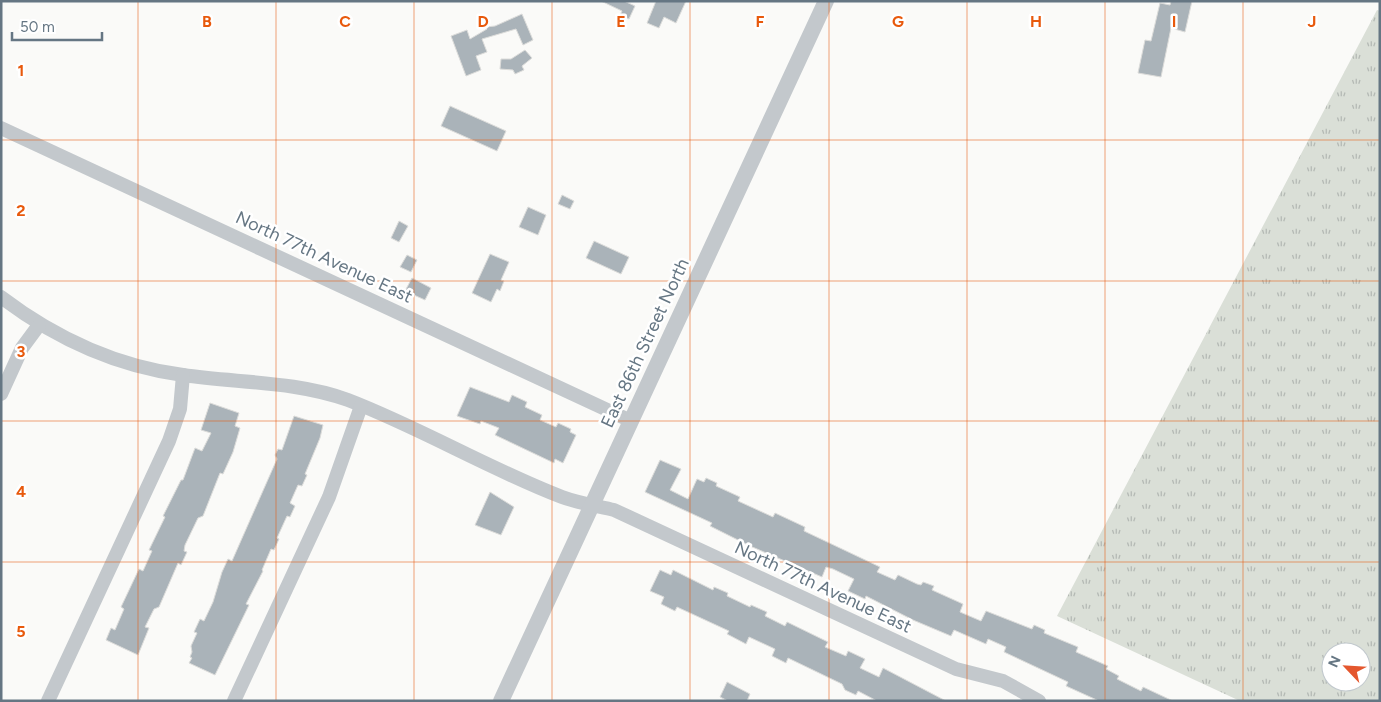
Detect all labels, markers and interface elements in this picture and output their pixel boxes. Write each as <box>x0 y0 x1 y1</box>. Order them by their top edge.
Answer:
scale bar <box>12 10 102 42</box>
text: B <box>202 12 212 31</box>
text: C <box>339 12 351 31</box>
text: D <box>477 12 489 31</box>
text: E <box>616 12 626 31</box>
text: F <box>756 12 765 31</box>
text: G <box>892 12 904 31</box>
text: H <box>1030 12 1042 31</box>
text: I <box>1172 12 1176 31</box>
text: J <box>1308 12 1316 31</box>
text: 50 m <box>20 18 55 36</box>
text: 1 <box>18 61 24 80</box>
text: 2 <box>16 201 26 220</box>
street label: North 77th Avenue East <box>232 206 416 308</box>
street label: East 86th Street North <box>596 255 694 431</box>
text: 3 <box>17 342 26 361</box>
text: 4 <box>16 482 26 501</box>
street label: North 77th Avenue East <box>731 536 915 638</box>
text: 5 <box>16 622 26 641</box>
north arrow <box>1321 642 1371 692</box>
text: N <box>1325 653 1345 670</box>

